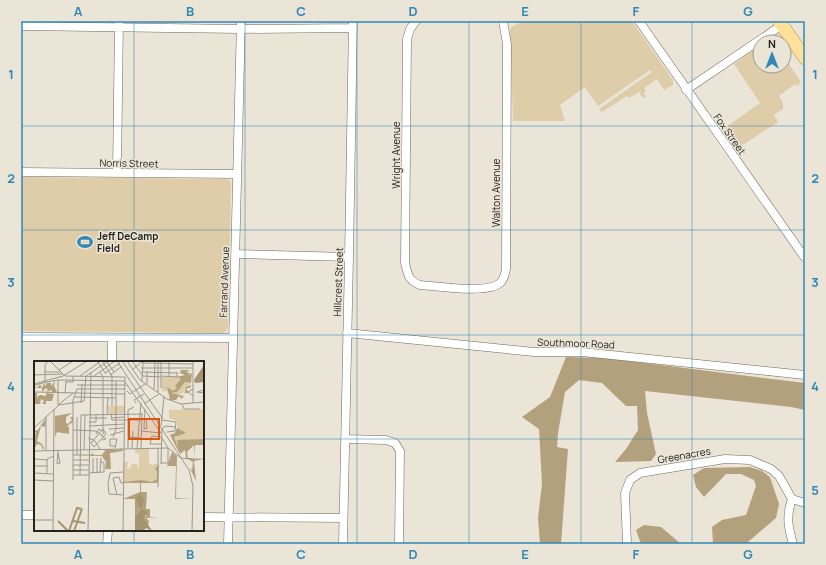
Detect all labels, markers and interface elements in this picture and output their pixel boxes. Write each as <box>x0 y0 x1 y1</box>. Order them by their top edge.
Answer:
text: A <box>74 2 83 20</box>
text: B <box>186 2 194 20</box>
text: C <box>296 2 306 20</box>
text: D <box>408 2 418 20</box>
text: E <box>521 2 529 20</box>
text: F <box>633 2 640 20</box>
text: G <box>743 2 753 20</box>
north arrow <box>752 34 792 74</box>
text: N <box>768 36 776 51</box>
text: 1 <box>8 65 14 83</box>
text: 1 <box>812 65 818 83</box>
street label: Fox Street <box>711 111 749 157</box>
street label: Wright Avenue <box>389 121 403 189</box>
street label: Norris Street <box>99 155 159 171</box>
street label: Walton Avenue <box>489 159 503 227</box>
text: 2 <box>7 169 15 187</box>
text: 2 <box>811 169 819 187</box>
place label: Jeff DeCamp Field <box>97 229 159 255</box>
sports icon: Jeff DeCamp Field <box>76 233 94 251</box>
street label: Farrand Avenue <box>216 246 232 318</box>
street label: Hillcrest Street <box>330 247 346 317</box>
text: 3 <box>7 273 15 291</box>
text: 3 <box>811 273 819 291</box>
street label: Southmoor Road <box>537 335 615 351</box>
inset map <box>34 361 204 531</box>
text: 4 <box>7 377 15 395</box>
text: 4 <box>811 377 819 395</box>
street label: Greenacres <box>656 443 712 467</box>
text: 5 <box>7 481 15 499</box>
text: 5 <box>811 481 819 499</box>
text: A <box>74 545 83 563</box>
text: B <box>186 545 194 563</box>
text: C <box>296 545 306 563</box>
text: D <box>408 545 418 563</box>
text: E <box>521 545 529 563</box>
text: F <box>633 545 640 563</box>
text: G <box>743 545 753 563</box>

